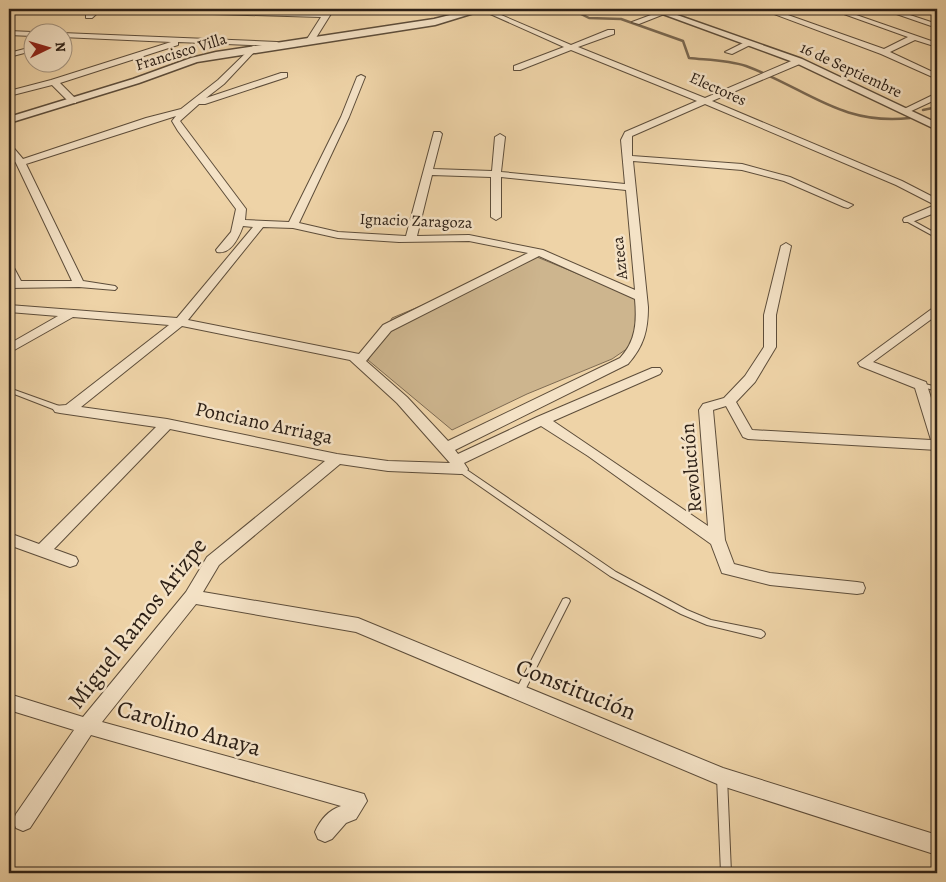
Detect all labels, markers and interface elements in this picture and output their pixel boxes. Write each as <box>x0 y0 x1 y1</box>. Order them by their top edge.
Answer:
north arrow <box>22 22 72 72</box>
street label: Francisco Villa <box>133 28 230 76</box>
street label: 16 de Septiembre <box>796 37 906 103</box>
text: N <box>51 41 70 53</box>
street label: Electores <box>686 67 750 111</box>
street label: Ignacio Zaragoza <box>359 208 473 234</box>
street label: Azteca <box>607 235 633 282</box>
street label: Ponciano Arriaga <box>193 395 336 451</box>
street label: Revolución <box>674 422 708 514</box>
street label: Miguel Ramos Arizpe <box>60 531 214 715</box>
street label: Constitución <box>511 650 641 728</box>
street label: Carolino Anaya <box>113 692 266 764</box>

